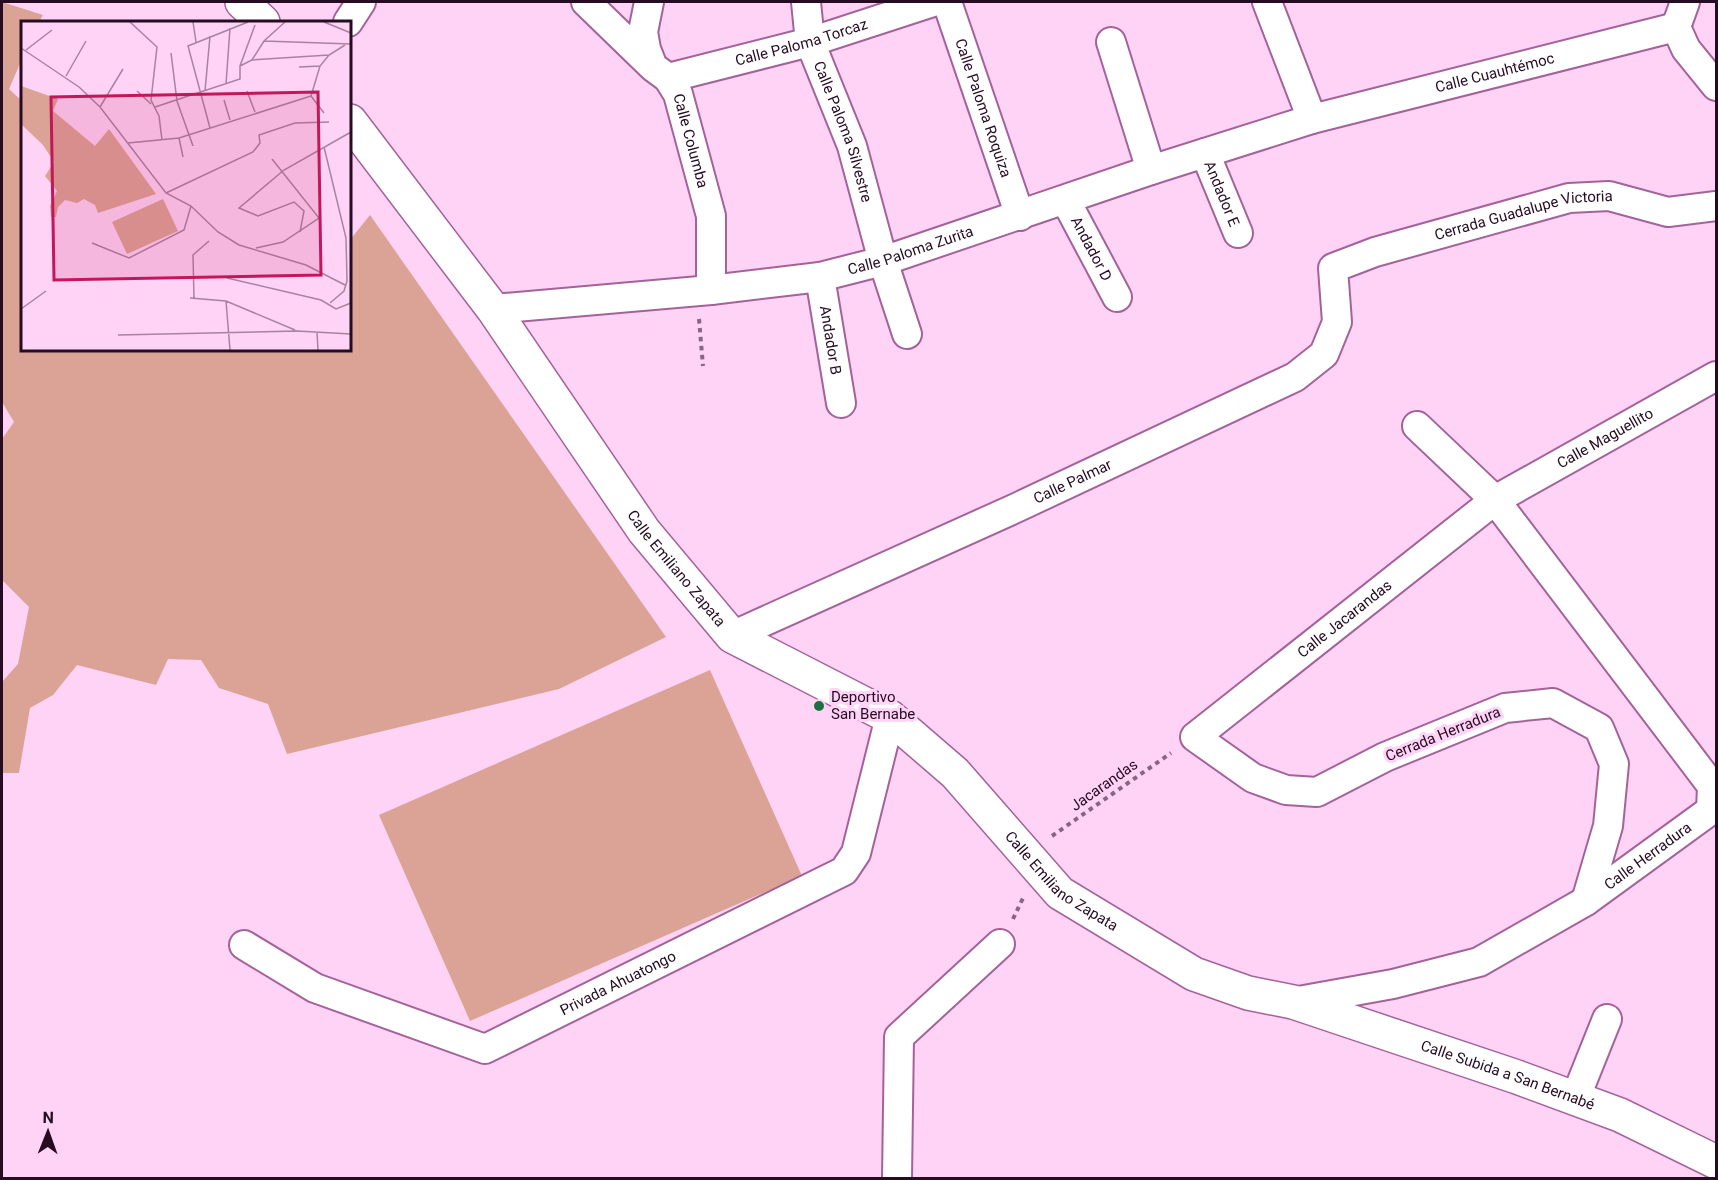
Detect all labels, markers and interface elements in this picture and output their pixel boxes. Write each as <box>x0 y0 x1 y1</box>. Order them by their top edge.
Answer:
street label: Calle Paloma Torcaz <box>733 15 870 70</box>
inset map <box>21 21 351 351</box>
street label: Calle Paloma Roquiza <box>951 36 1015 180</box>
street label: Calle Cuauhtémoc <box>1433 49 1556 97</box>
street label: Calle Paloma Silvestre <box>810 58 876 204</box>
street label: Calle Columba <box>669 92 712 190</box>
street label: Andador E <box>1200 158 1243 229</box>
street label: Cerrada Guadalupe Victoria <box>1432 187 1613 244</box>
street label: Andador D <box>1067 213 1116 284</box>
street label: Calle Paloma Zurita <box>846 222 976 279</box>
street label: Andador B <box>816 304 845 376</box>
street label: Calle Maguellito <box>1554 404 1656 472</box>
street label: Calle Palmar <box>1030 455 1115 508</box>
street label: Calle Emiliano Zapata <box>623 507 729 630</box>
street label: Calle Jacarandas <box>1294 576 1395 662</box>
place label: Deportivo San Bernabe <box>831 688 915 723</box>
marker: Deportivo San Bernabe <box>812 699 826 713</box>
street label: Cerrada Herradura <box>1383 703 1503 765</box>
street label: Jacarandas <box>1067 755 1141 815</box>
street label: Calle Herradura <box>1601 818 1695 894</box>
street label: Calle Emiliano Zapata <box>1001 828 1121 935</box>
street label: Privada Ahuatongo <box>557 947 679 1019</box>
street label: Calle Subida a San Bernabé <box>1418 1036 1597 1114</box>
north arrow <box>18 1102 78 1162</box>
text: N <box>42 1108 54 1127</box>

